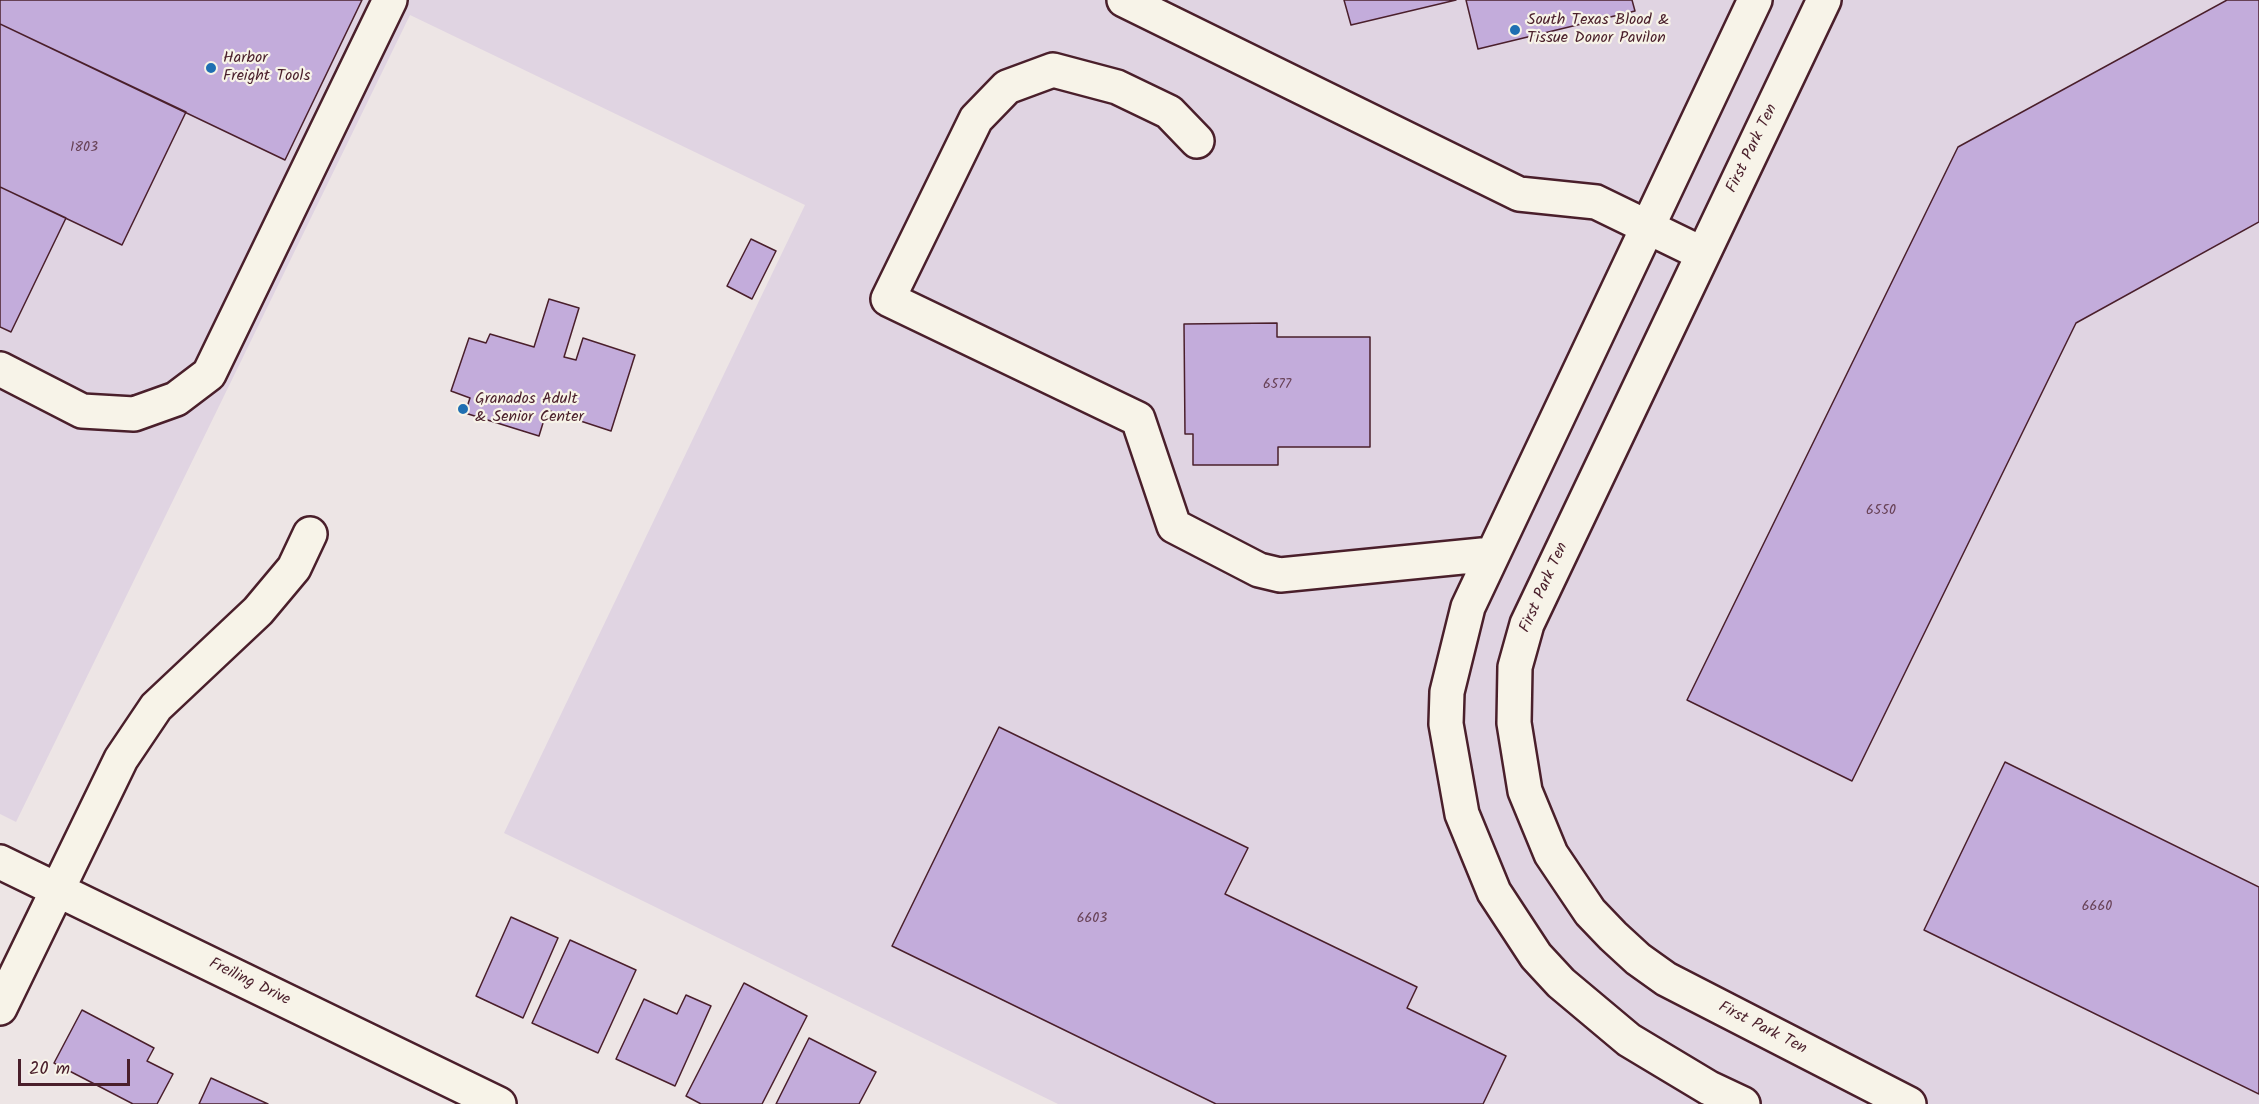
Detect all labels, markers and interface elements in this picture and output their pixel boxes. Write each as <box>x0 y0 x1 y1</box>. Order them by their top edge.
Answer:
place label: South Texas Blood & Tissue Donor Pavilon <box>1527 11 1669 49</box>
marker: South Texas Blood & Tissue Donor Pavilon <box>1508 23 1522 37</box>
place label: Harbor Freight Tools <box>223 49 310 87</box>
marker: Harbor Freight Tools <box>204 61 218 75</box>
street label: First Park Ten <box>1723 101 1783 197</box>
house number: 1803 <box>70 141 98 157</box>
house number: 6577 <box>1263 378 1291 394</box>
place label: Granados Adult & Senior Center <box>475 390 584 428</box>
marker: Granados Adult & Senior Center <box>456 402 470 416</box>
house number: 6550 <box>1866 504 1896 520</box>
street label: First Park Ten <box>1517 540 1573 636</box>
house number: 6660 <box>2082 900 2112 916</box>
house number: 6603 <box>1077 912 1107 928</box>
street label: Freiling Drive <box>205 955 293 1011</box>
street label: First Park Ten <box>1715 999 1809 1059</box>
scale bar <box>21 1047 134 1085</box>
text: 20 m <box>29 1055 70 1084</box>

